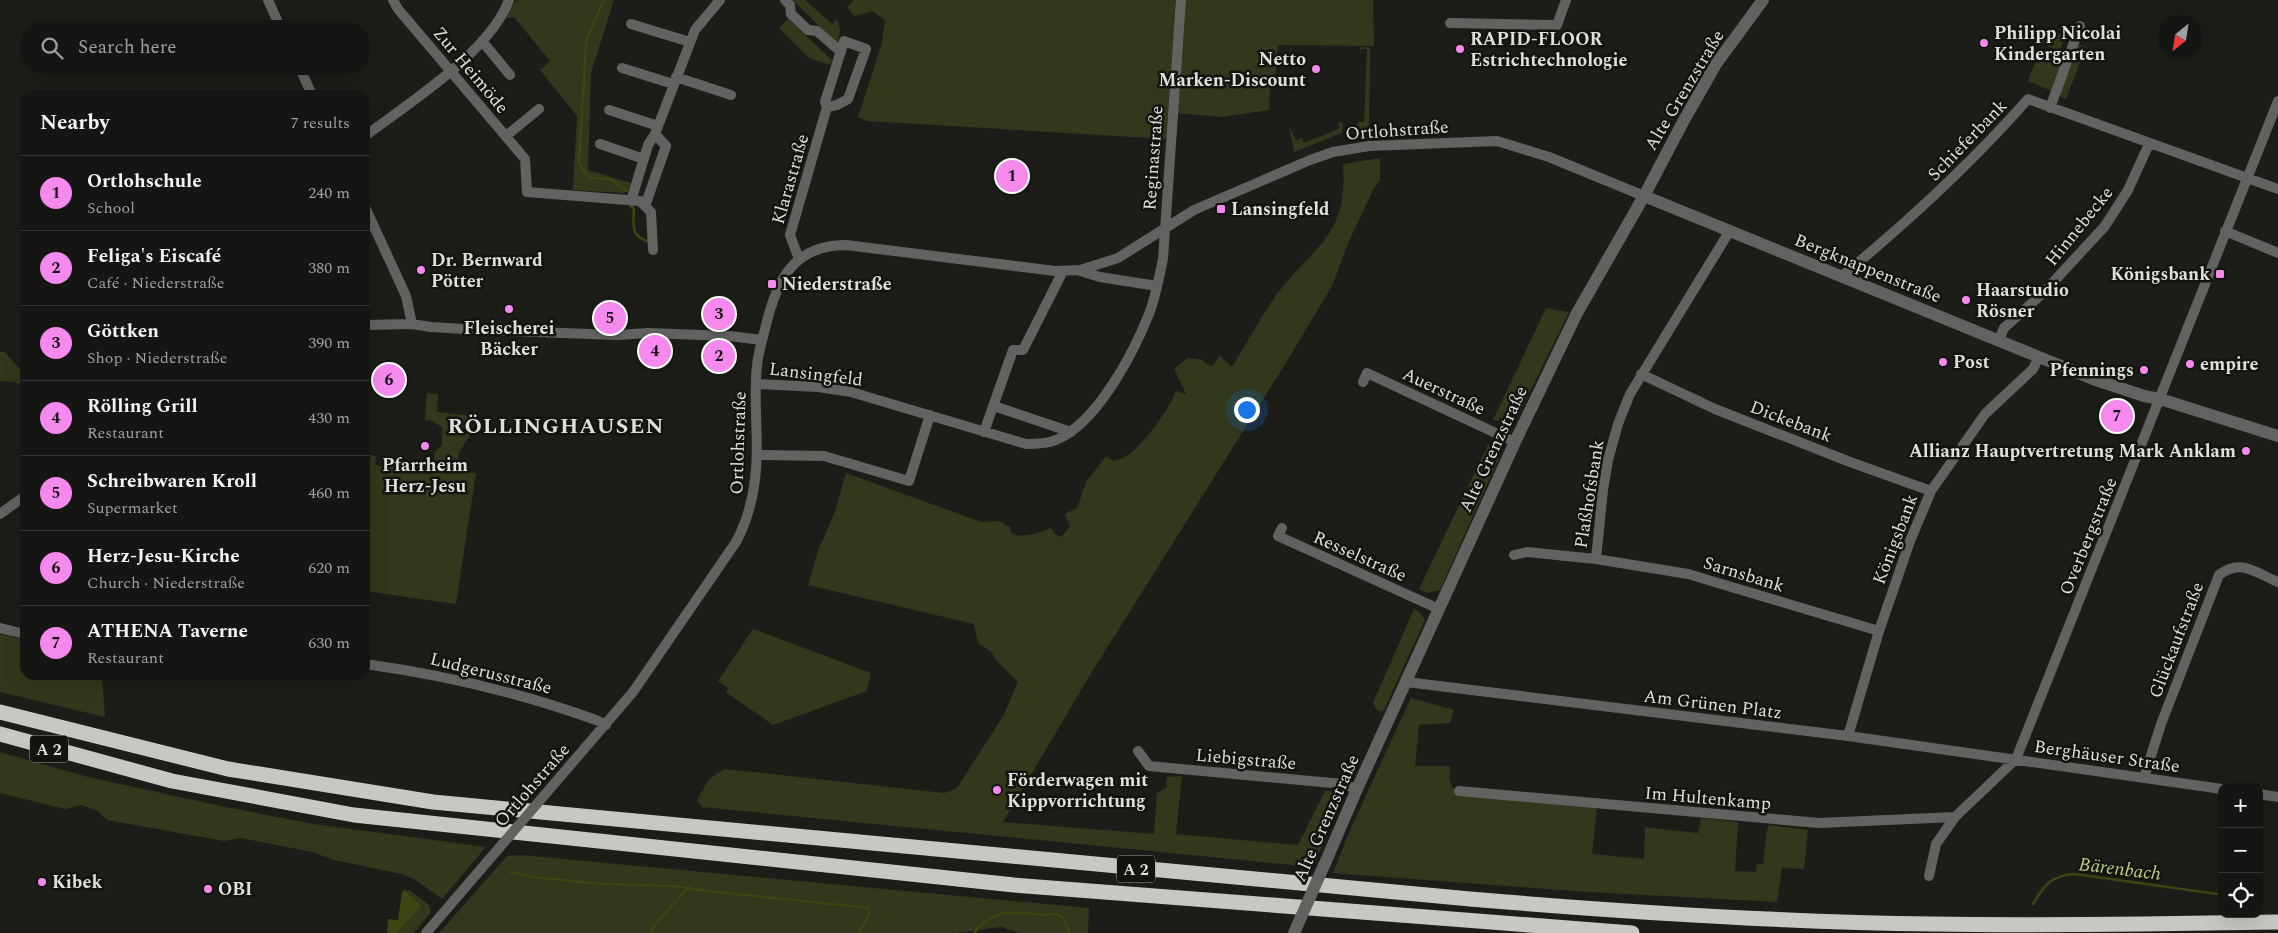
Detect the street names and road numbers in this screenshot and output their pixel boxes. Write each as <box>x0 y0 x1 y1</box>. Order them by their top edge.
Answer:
street label: Zur Heimöde <box>426 21 515 120</box>
street label: Alte Grenzstraße <box>1638 25 1731 156</box>
street label: Schieferbank <box>1921 93 2013 187</box>
street label: Reginastraße <box>1136 105 1171 211</box>
street label: Ortlohstraße <box>1345 113 1450 148</box>
street label: Klarastraße <box>765 131 816 227</box>
street label: Hinnebecke <box>2039 181 2120 272</box>
street label: Bergknappenstraße <box>1790 227 1945 310</box>
street label: Lansingfeld <box>767 355 864 394</box>
street label: Auerstraße <box>1398 360 1490 422</box>
street label: Alte Grenzstraße <box>1452 382 1535 517</box>
street label: Ortlohstraße <box>723 391 754 495</box>
street label: Dickebank <box>1746 393 1836 449</box>
street label: Plaßhofsbank <box>1568 438 1611 550</box>
street label: Overbergstraße <box>2053 473 2124 599</box>
street label: Königsbank <box>1866 490 1925 588</box>
street label: Resselstraße <box>1309 524 1411 589</box>
street label: Sarnsbank <box>1700 549 1788 600</box>
street label: Glückaufstraße <box>2142 578 2211 702</box>
street label: Ludgerusstraße <box>427 645 555 702</box>
street label: Am Grünen Platz <box>1642 683 1784 726</box>
street label: Berghäuser Straße <box>2032 733 2182 780</box>
road number: A 2 <box>30 736 68 762</box>
street label: Ortlohstraße <box>488 737 576 833</box>
street label: Liebigstraße <box>1195 742 1297 777</box>
street label: Alte Grenzstraße <box>1286 750 1367 886</box>
street label: Im Hultenkamp <box>1644 780 1772 817</box>
road number: A 2 <box>1117 856 1155 882</box>

